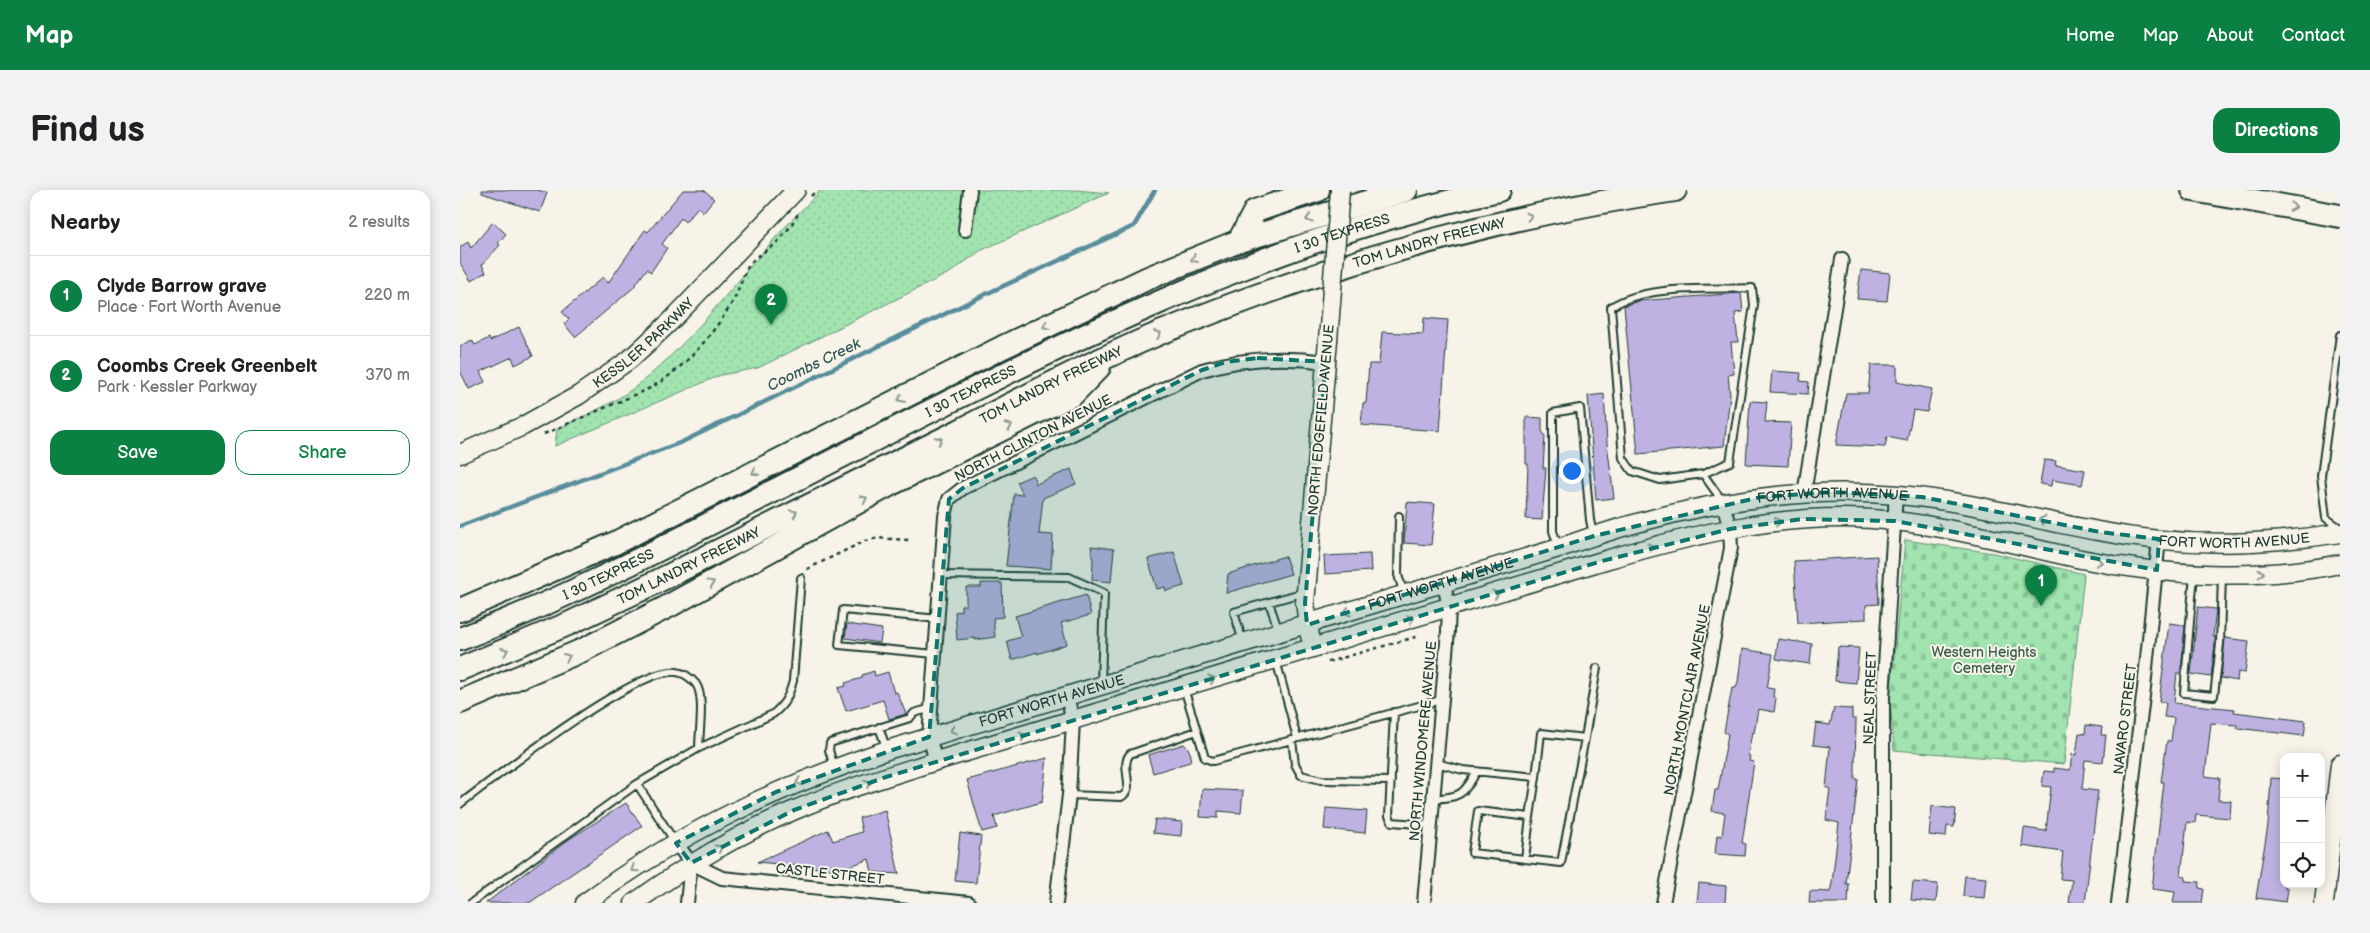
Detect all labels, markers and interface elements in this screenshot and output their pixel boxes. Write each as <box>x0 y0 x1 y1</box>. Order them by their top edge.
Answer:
text: Map <box>25 21 73 50</box>
text: Home <box>2066 25 2115 46</box>
text: Map <box>2143 25 2179 46</box>
text: About <box>2207 25 2254 46</box>
text: Contact <box>2282 25 2345 46</box>
button: Directions <box>2213 108 2340 153</box>
text: Find us <box>30 109 145 152</box>
one-way arrow <box>2288 201 2297 212</box>
text: Nearby <box>50 210 120 235</box>
street label: I 30 TEXPRESS <box>1292 210 1392 256</box>
one-way arrow <box>1525 211 1534 221</box>
text: 2 results <box>348 213 410 232</box>
one-way arrow <box>1306 213 1314 223</box>
street label: TOM LANDRY FREEWAY <box>1351 214 1508 271</box>
one-way arrow <box>1190 253 1199 264</box>
text: Clyde Barrow grave <box>97 275 267 298</box>
pin: 2 <box>755 284 787 325</box>
text: 1 <box>63 286 69 305</box>
text: 220 m <box>364 286 410 305</box>
street label: KESSLER PARKWAY <box>589 293 698 391</box>
text: Place · Fort Worth Avenue <box>97 298 281 317</box>
one-way arrow <box>1042 320 1051 330</box>
street label: NORTH EDGEFIELD AVENUE <box>1304 324 1338 516</box>
one-way arrow <box>1153 330 1162 340</box>
water label: Coombs Creek <box>764 334 864 396</box>
street label: TOM LANDRY FREEWAY <box>977 342 1126 427</box>
text: Coombs Creek Greenbelt <box>97 355 317 378</box>
street label: I 30 TEXPRESS <box>923 361 1019 421</box>
text: 2 <box>61 366 71 385</box>
text: 370 m <box>365 366 410 385</box>
text: Park · Kessler Parkway <box>97 378 257 397</box>
street label: NORTH CLINTON AVENUE <box>952 391 1114 485</box>
one-way arrow <box>897 393 906 403</box>
one-way arrow <box>1004 422 1013 432</box>
button: Save <box>50 430 225 475</box>
button: Share <box>235 430 410 475</box>
one-way arrow <box>934 437 943 447</box>
your location <box>1559 458 1585 484</box>
one-way arrow <box>752 466 761 476</box>
street label: FORT WORTH AVENUE <box>1756 484 1909 507</box>
one-way arrow <box>859 495 868 505</box>
one-way arrow <box>789 509 798 519</box>
one-way arrow <box>2038 515 2047 525</box>
one-way arrow <box>1775 517 1783 528</box>
one-way arrow <box>1936 522 1944 532</box>
street label: TOM LANDRY FREEWAY <box>614 523 764 608</box>
street label: FORT WORTH AVENUE <box>2158 529 2311 551</box>
one-way arrow <box>1647 542 1655 552</box>
street label: I 30 TEXPRESS <box>560 545 657 603</box>
street label: FORT WORTH AVENUE <box>1366 554 1515 614</box>
one-way arrow <box>2094 556 2103 566</box>
pin: 1 <box>2025 565 2057 606</box>
one-way arrow <box>2257 568 2265 579</box>
one-way arrow <box>706 579 715 589</box>
one-way arrow <box>1491 589 1499 599</box>
street label: NORTH MONTCLAIR AVENUE <box>1660 603 1714 797</box>
one-way arrow <box>1343 607 1352 617</box>
one-way arrow <box>1407 615 1415 625</box>
street label: NORTH WINDOMERE AVENUE <box>1406 640 1440 842</box>
park label: Western Heights Cemetery <box>1932 644 2036 677</box>
one-way arrow <box>500 646 509 657</box>
street label: NEAL STREET <box>1860 650 1880 745</box>
one-way arrow <box>562 653 571 664</box>
street label: NAVARO STREET <box>2110 662 2140 775</box>
street label: FORT WORTH AVENUE <box>977 671 1127 730</box>
one-way arrow <box>1208 675 1216 685</box>
one-way arrow <box>950 725 958 735</box>
one-way arrow <box>1018 731 1027 741</box>
map controls <box>2280 753 2325 888</box>
button: + <box>2280 753 2325 798</box>
one-way arrow <box>795 776 804 786</box>
one-way arrow <box>863 779 871 789</box>
button: − <box>2280 798 2325 843</box>
button: locate <box>2280 843 2325 888</box>
one-way arrow <box>714 844 723 854</box>
street label: CASTLE STREET <box>775 860 886 888</box>
one-way arrow <box>630 863 640 872</box>

